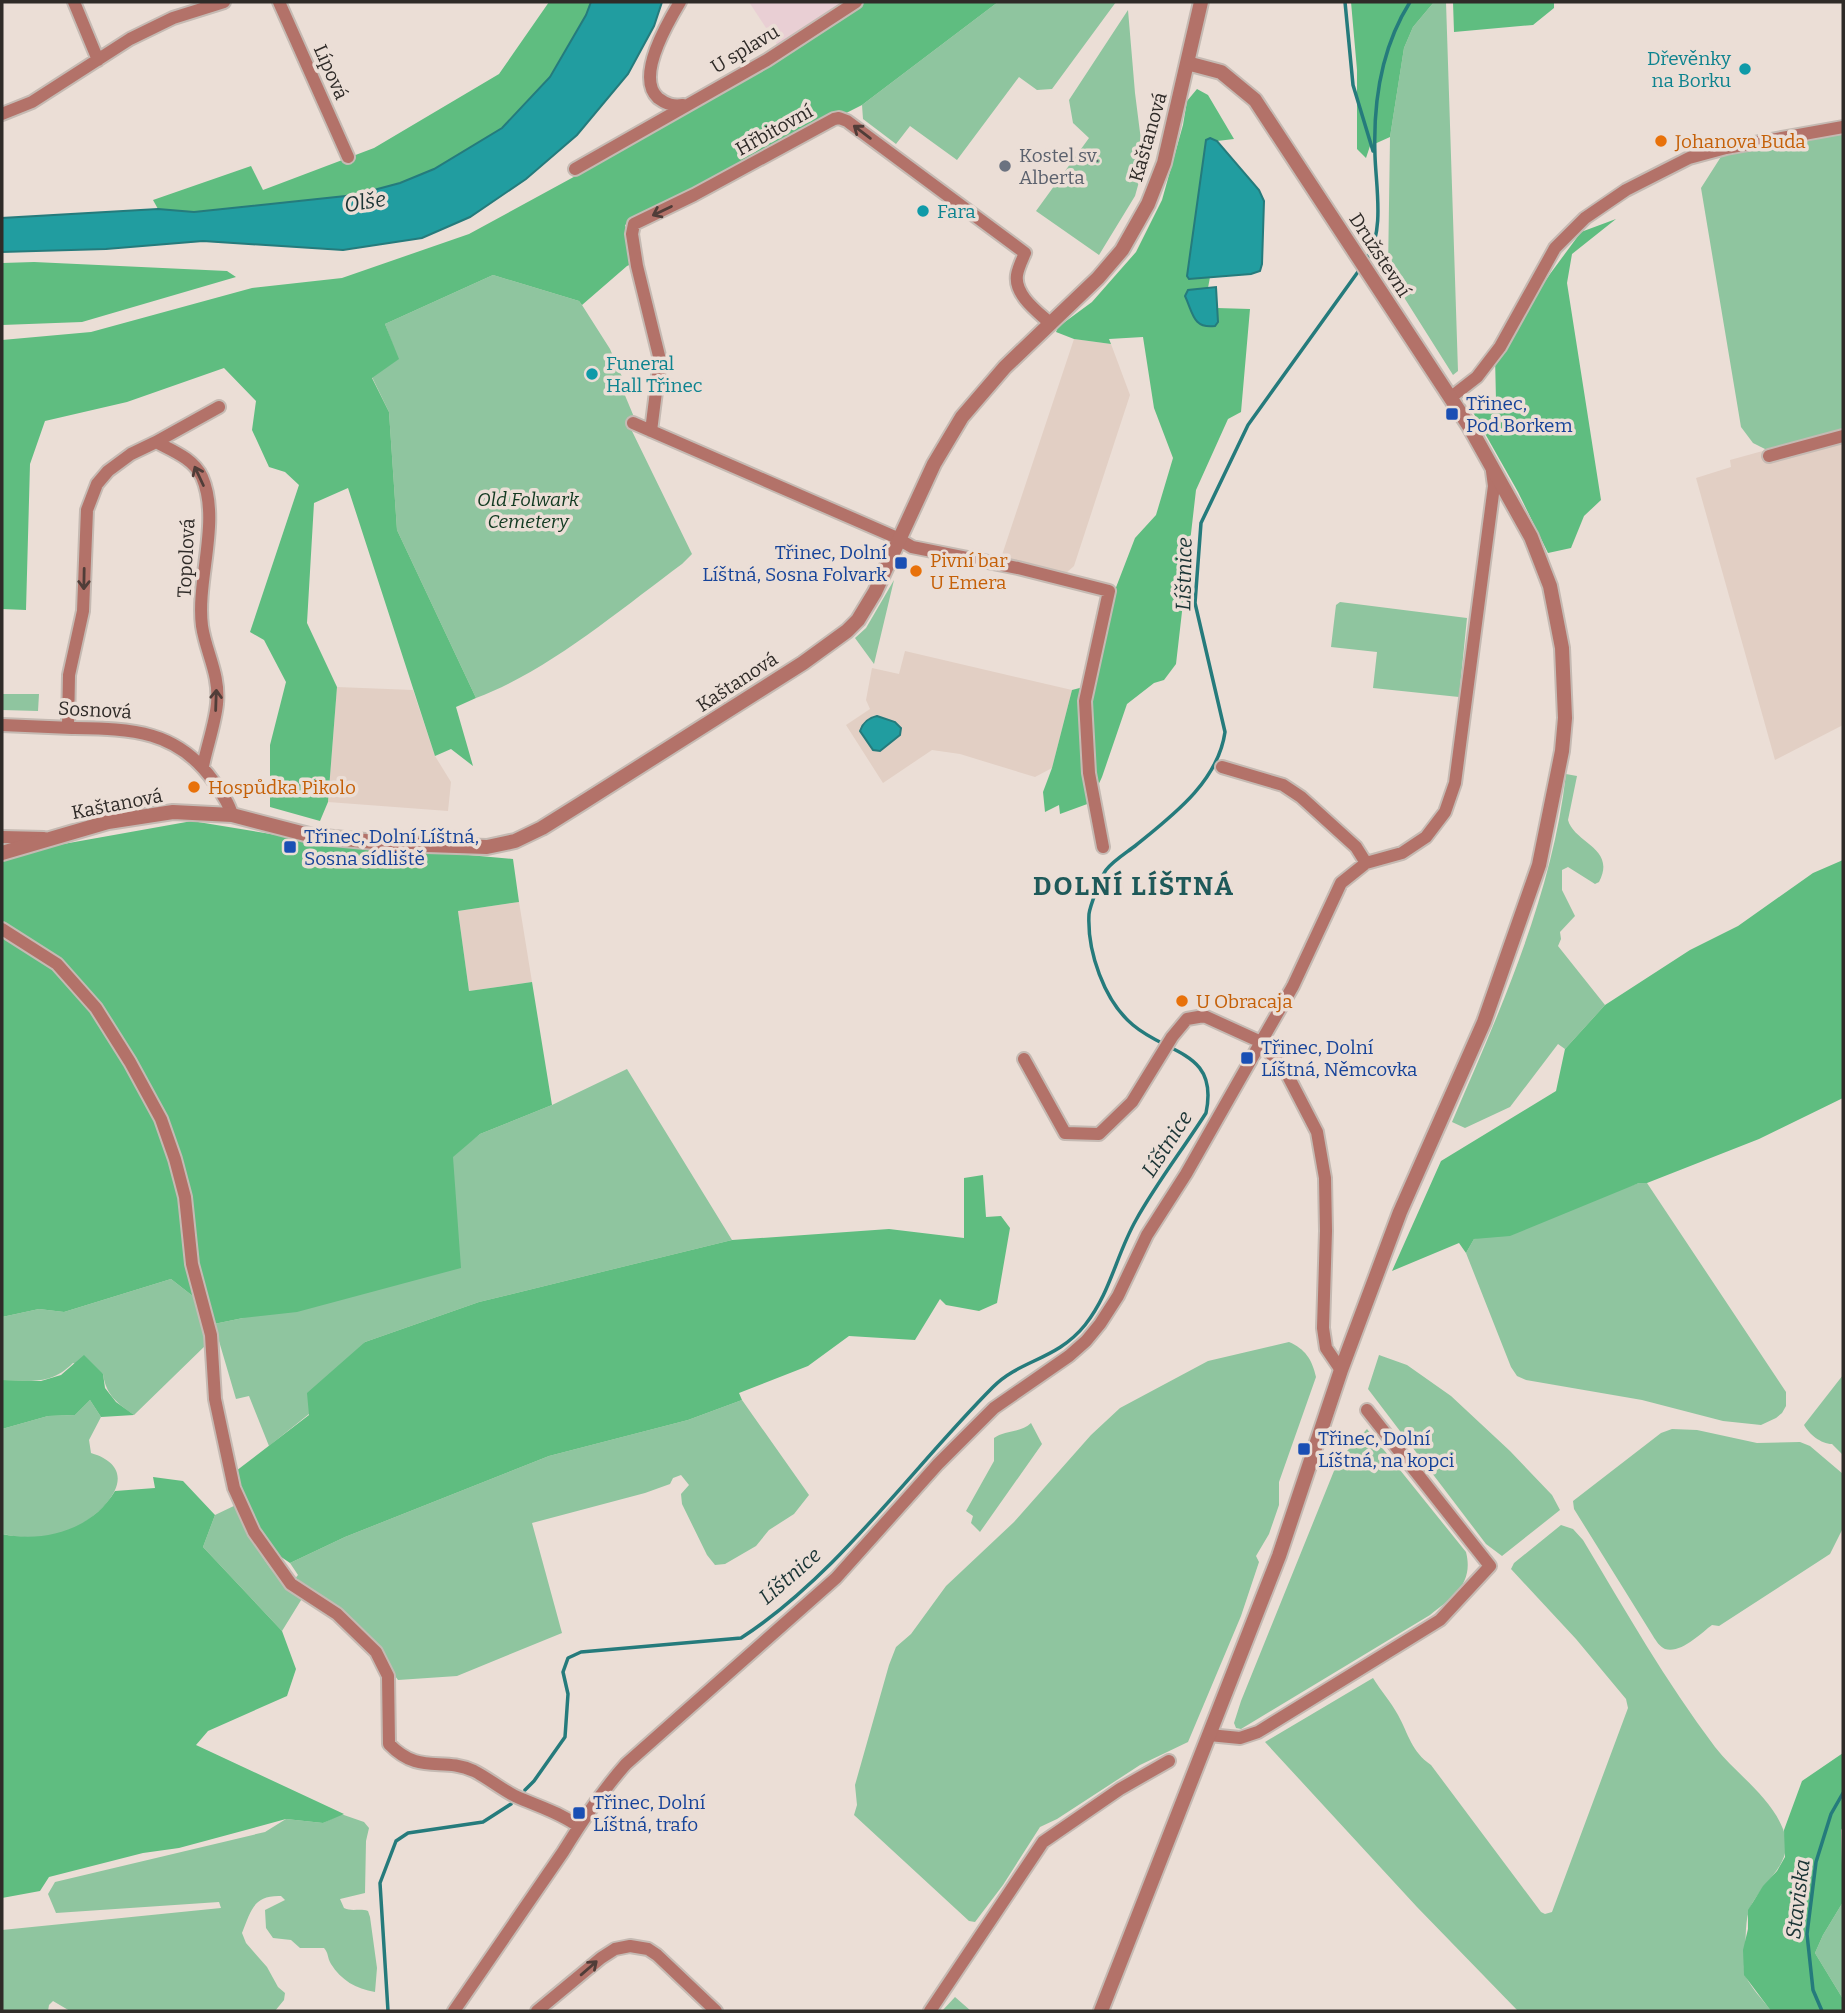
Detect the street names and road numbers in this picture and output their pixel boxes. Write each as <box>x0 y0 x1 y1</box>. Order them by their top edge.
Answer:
street label: U splavu <box>707 20 783 78</box>
street label: Lípová <box>309 41 353 104</box>
street label: Kaštanová <box>1124 89 1172 184</box>
street label: Hřbitovní <box>731 99 817 161</box>
street label: Družstevní <box>1344 209 1416 302</box>
street label: Topolová <box>172 517 200 598</box>
street label: Kaštanová <box>692 647 782 717</box>
street label: Sosnová <box>58 697 133 723</box>
street label: Kaštanová <box>70 784 165 824</box>

